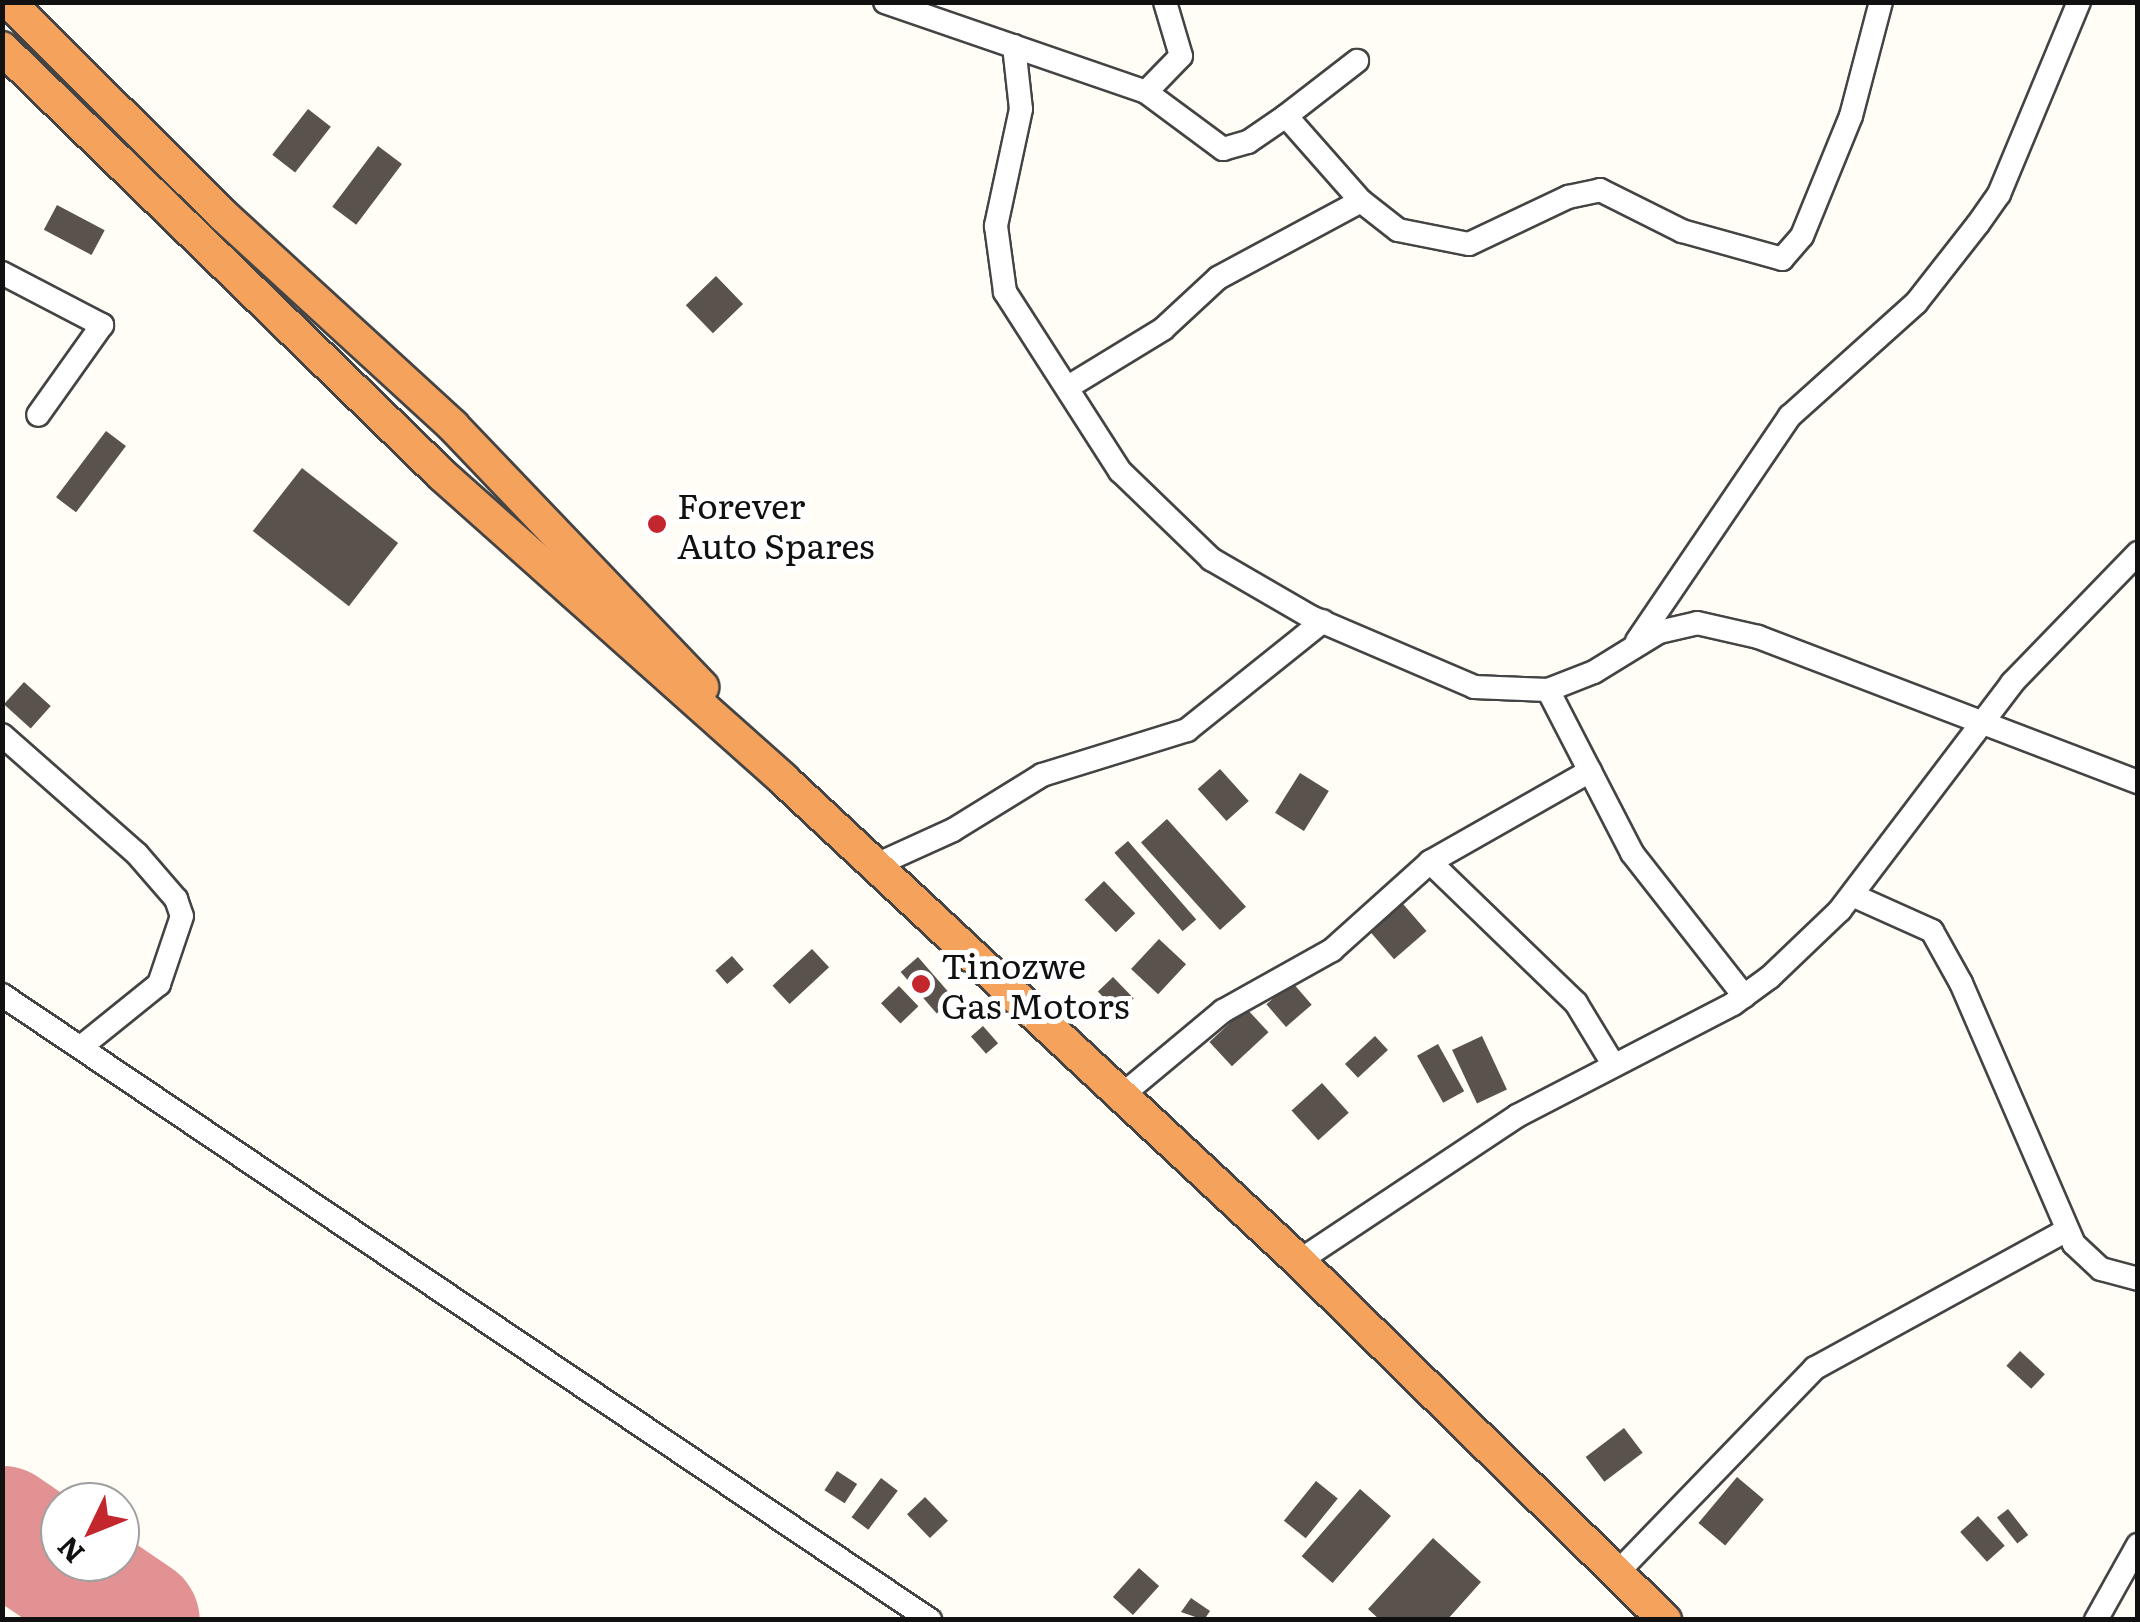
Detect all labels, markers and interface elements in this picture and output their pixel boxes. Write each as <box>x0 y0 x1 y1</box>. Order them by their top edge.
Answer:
place label: Forever Auto Spares <box>677 483 875 565</box>
marker: Forever Auto Spares <box>646 513 668 535</box>
place label: Tinozwe Gas Motors <box>941 943 1130 1025</box>
marker: Tinozwe Gas Motors <box>910 973 932 995</box>
north arrow <box>40 1482 140 1582</box>
text: N <box>46 1528 93 1574</box>

